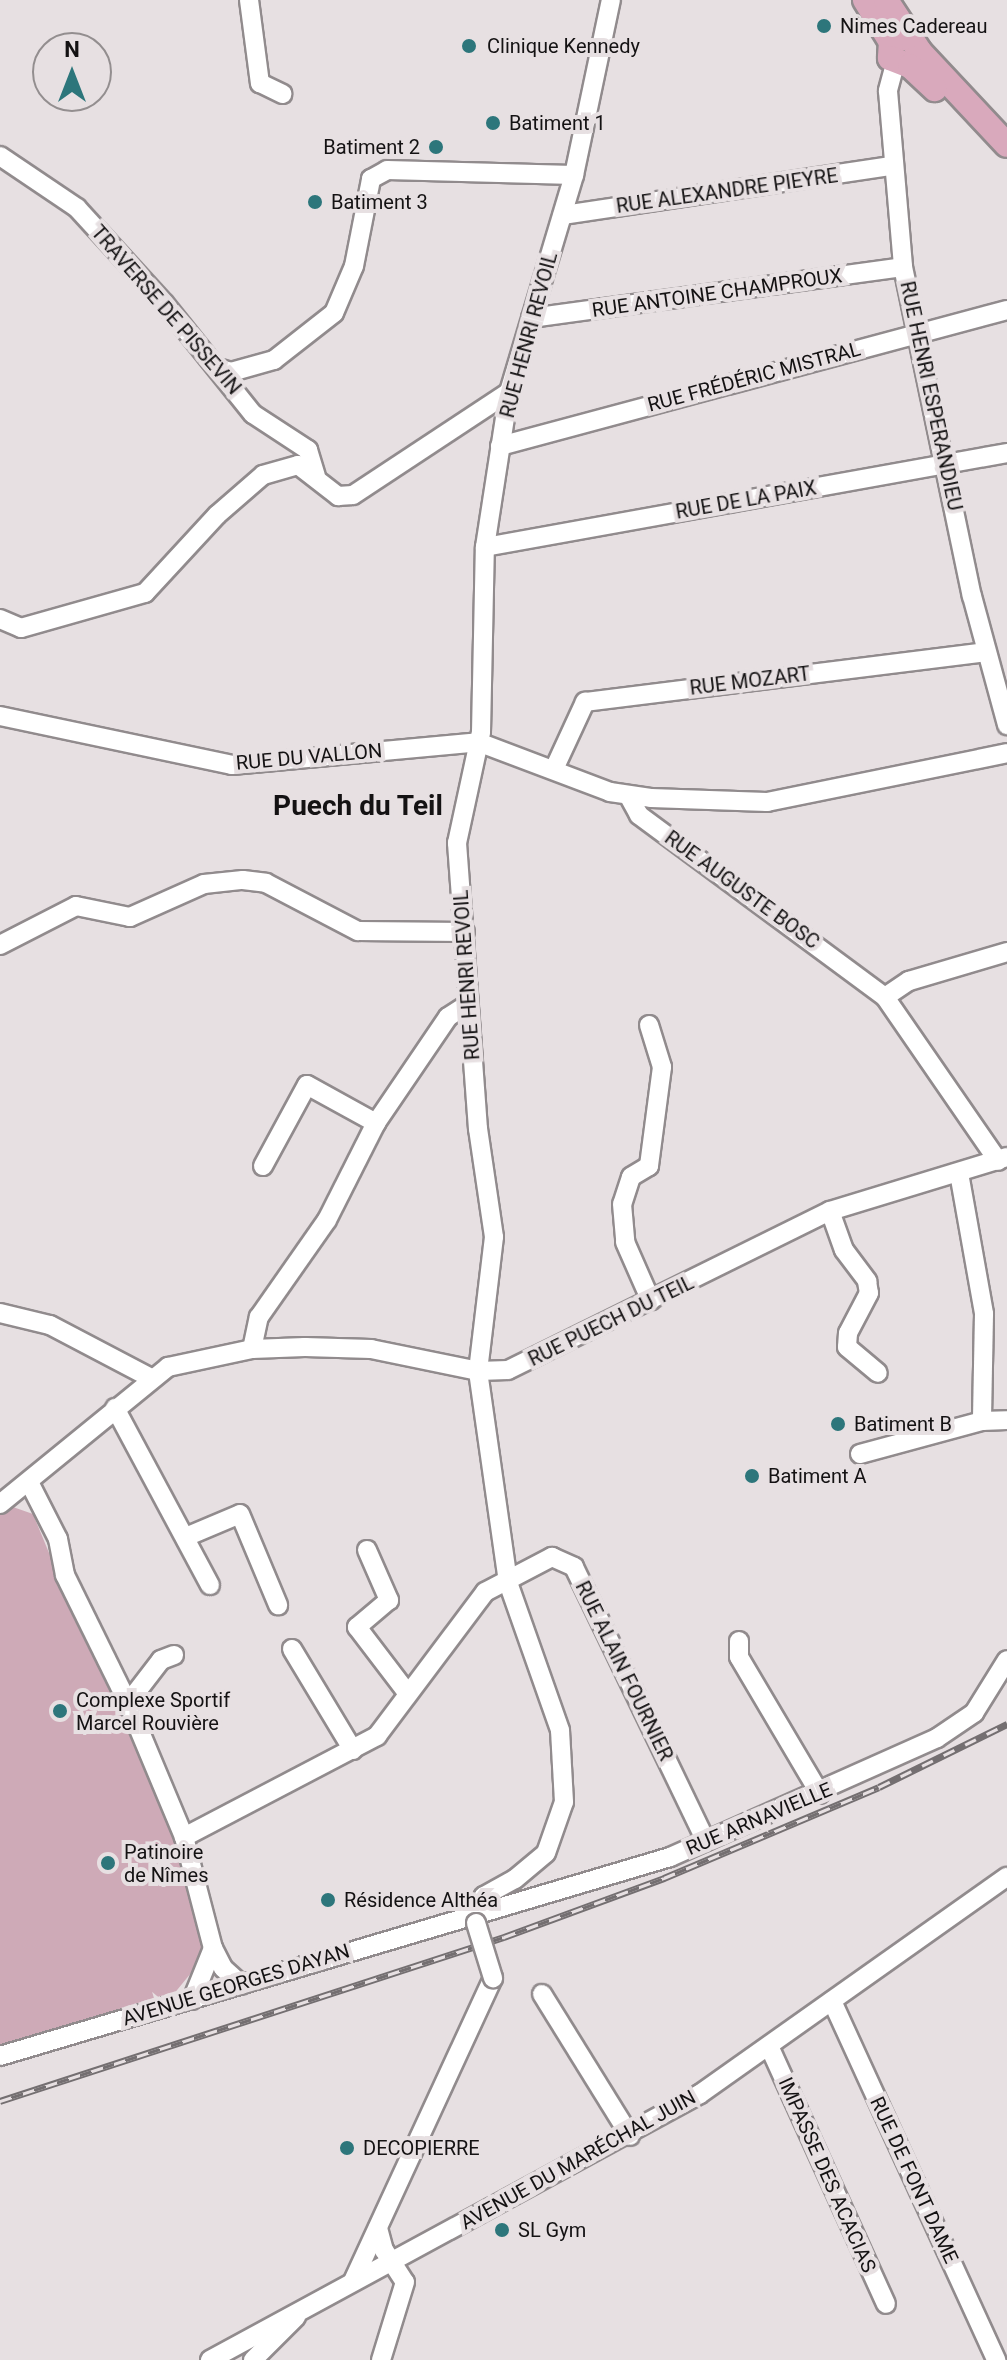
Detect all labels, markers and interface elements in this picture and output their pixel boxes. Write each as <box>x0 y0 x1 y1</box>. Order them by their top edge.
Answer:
place label: Nimes Cadereau <box>840 14 987 38</box>
marker: Nimes Cadereau <box>815 17 833 35</box>
north arrow <box>32 32 112 112</box>
place label: Clinique Kennedy <box>487 34 640 58</box>
marker: Clinique Kennedy <box>458 35 480 57</box>
text: N <box>64 37 80 62</box>
place label: Batiment 1 <box>509 111 606 135</box>
marker: Batiment 1 <box>484 114 502 132</box>
place label: Batiment 2 <box>323 135 420 159</box>
marker: Batiment 2 <box>427 138 445 156</box>
street label: RUE ALEXANDRE PIEYRE <box>615 164 839 218</box>
place label: Batiment 3 <box>331 190 428 214</box>
marker: Batiment 3 <box>306 193 324 211</box>
street label: TRAVERSE DE PISSEVIN <box>86 221 246 399</box>
street label: RUE HENRI REVOIL <box>495 250 563 420</box>
street label: RUE ANTOINE CHAMPROUX <box>590 264 844 322</box>
street label: RUE HENRI ESPERANDIEU <box>895 279 967 513</box>
street label: RUE FRÉDÉRIC MISTRAL <box>645 337 863 417</box>
street label: RUE DE LA PAIX <box>674 476 818 524</box>
street label: RUE MOZART <box>688 662 812 700</box>
street label: RUE DU VALLON <box>235 739 383 775</box>
district label: Puech du Teil <box>273 789 443 823</box>
street label: RUE AUGUSTE BOSC <box>660 826 824 954</box>
street label: RUE HENRI REVOIL <box>449 889 485 1061</box>
street label: RUE PUECH DU TEIL <box>524 1270 698 1372</box>
place label: Batiment B <box>854 1412 952 1436</box>
marker: Batiment B <box>829 1415 847 1433</box>
place label: Batiment A <box>768 1464 866 1488</box>
marker: Batiment A <box>743 1467 761 1485</box>
street label: RUE ALAIN FOURNIER <box>570 1577 678 1765</box>
place label: Complexe Sportif Marcel Rouvière <box>76 1688 230 1735</box>
marker: Complexe Sportif Marcel Rouvière <box>51 1702 69 1720</box>
street label: RUE ARNAVIELLE <box>682 1777 836 1861</box>
place label: Patinoire de Nîmes <box>124 1840 209 1887</box>
marker: Patinoire de Nîmes <box>99 1854 117 1872</box>
place label: Résidence Althéa <box>344 1888 498 1912</box>
marker: Résidence Althéa <box>319 1891 337 1909</box>
street label: AVENUE GEORGES DAYAN <box>120 1939 352 2031</box>
street label: IMPASSE DES ACACIAS <box>773 2074 881 2276</box>
street label: AVENUE DU MARÉCHAL JUIN <box>456 2085 700 2235</box>
street label: RUE DE FONT DAME <box>865 2093 963 2267</box>
place label: DECOPIERRE <box>363 2136 480 2160</box>
marker: DECOPIERRE <box>338 2139 356 2157</box>
place label: SL Gym <box>518 2218 586 2242</box>
marker: SL Gym <box>493 2221 511 2239</box>

